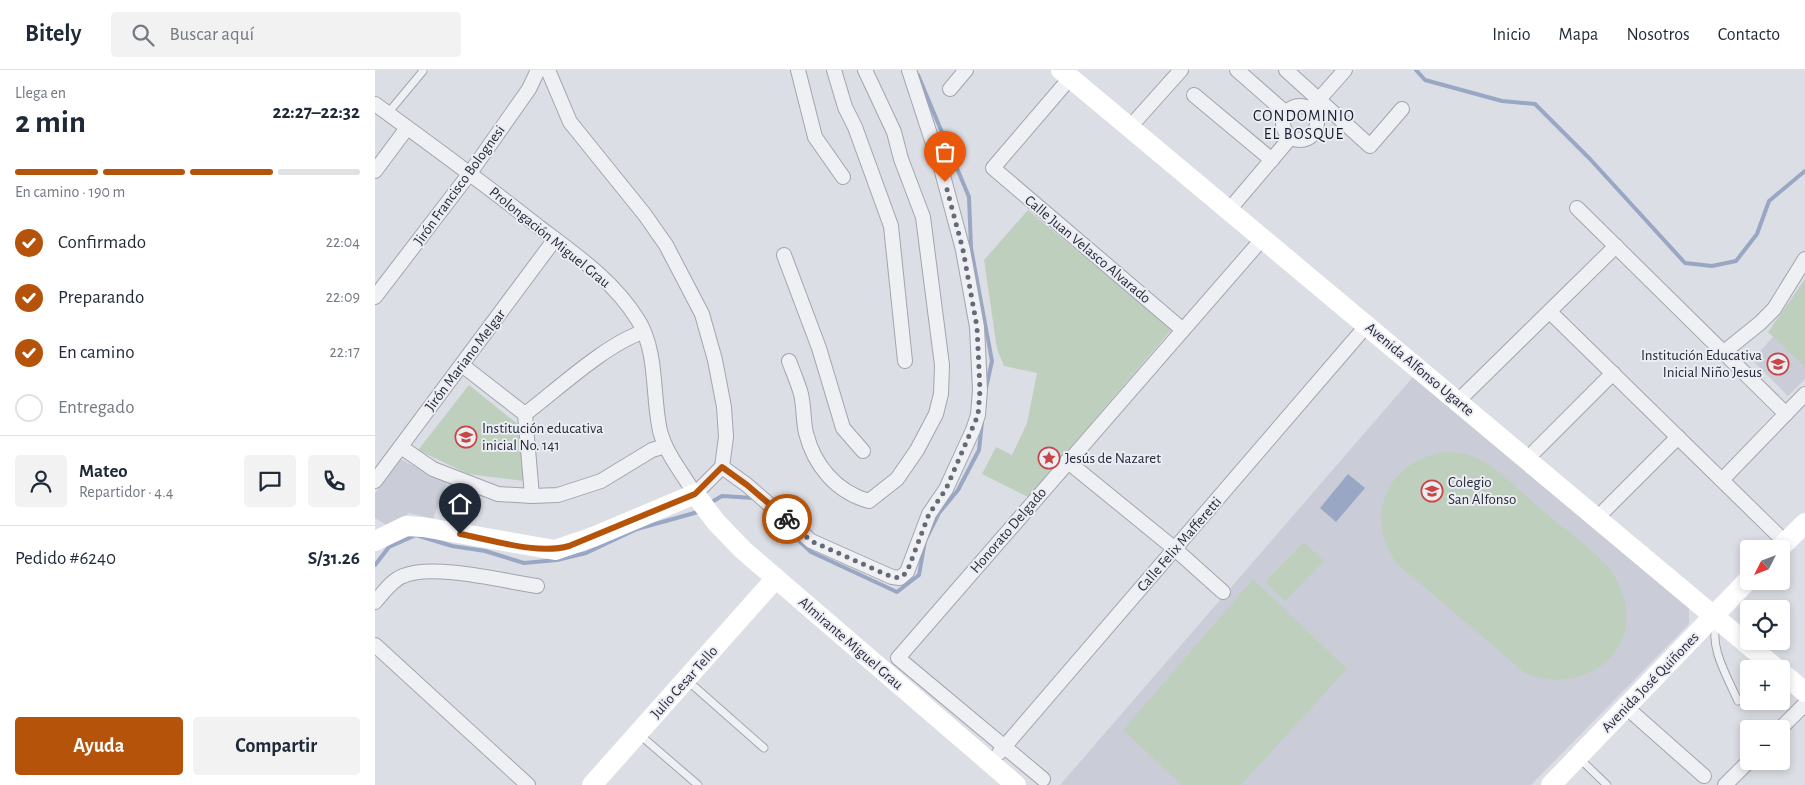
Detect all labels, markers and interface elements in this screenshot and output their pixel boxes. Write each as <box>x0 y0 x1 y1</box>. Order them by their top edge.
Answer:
search box <box>111 12 461 57</box>
icon: search <box>129 21 157 49</box>
text: Bitely <box>25 22 81 46</box>
text: Buscar aquí <box>169 25 254 44</box>
text: Inicio <box>1492 26 1531 44</box>
text: Mapa <box>1559 26 1598 44</box>
text: Nosotros <box>1626 26 1690 44</box>
text: Contacto <box>1718 26 1780 44</box>
text: Llega en <box>15 85 66 101</box>
text: 22:27–22:32 <box>272 103 360 122</box>
text: 2 min <box>15 106 86 138</box>
district label: CONDOMINIO EL BOSQUE <box>1253 108 1355 143</box>
street label: Jirón Francisco Bolognesi <box>411 123 508 248</box>
pin <box>924 131 966 182</box>
icon: bag <box>931 138 959 166</box>
text: En camino · 190 m <box>15 184 125 200</box>
street label: Prolongación Miguel Grau <box>486 184 613 291</box>
street label: Calle Juan Velasco Alvarado <box>1022 192 1153 306</box>
icon: check <box>15 229 43 257</box>
text: Confirmado <box>58 233 146 252</box>
text: 22:04 <box>326 234 360 250</box>
icon: check <box>15 284 43 312</box>
text: Preparando <box>58 288 144 307</box>
text: 22:09 <box>326 289 360 305</box>
street label: Jirón Mariano Melgar <box>422 307 508 414</box>
street label: Avenida Alfonso Ugarte <box>1363 320 1477 419</box>
icon: check <box>15 339 43 367</box>
text: En camino <box>58 343 135 362</box>
text: 22:17 <box>330 344 360 360</box>
place label: Institución Educativa Inicial Niño Jesus <box>1641 348 1762 380</box>
school or university icon: Institución Educativa Inicial Niño Jesus <box>1766 352 1790 376</box>
text: Entregado <box>58 398 134 417</box>
place label: Institución educativa inicial No. 141 <box>482 421 603 453</box>
school or university icon: Institución educativa inicial No. 141 <box>454 425 478 449</box>
place icon: Jesús de Nazaret <box>1037 446 1061 470</box>
place label: Jesús de Nazaret <box>1065 451 1161 466</box>
button: person <box>15 455 67 507</box>
button: chat <box>244 455 296 507</box>
button: phone <box>308 455 360 507</box>
text: Mateo <box>79 462 128 481</box>
place label: Colegio San Alfonso <box>1448 475 1516 507</box>
school or university icon: Colegio San Alfonso <box>1420 479 1444 503</box>
pin <box>439 483 481 534</box>
text: Repartidor · 4.4 <box>79 484 173 500</box>
street label: Honorato Delgado <box>967 485 1049 576</box>
icon: home <box>446 490 474 518</box>
courier <box>762 494 812 544</box>
street label: Calle Felix Mafferetti <box>1134 494 1224 594</box>
icon: bike <box>773 505 801 533</box>
north arrow <box>1740 540 1790 590</box>
map controls <box>1740 540 1790 770</box>
text: Pedido #6240 <box>15 549 116 568</box>
text: S/31.26 <box>308 549 360 568</box>
street label: Almirante Miguel Grau <box>796 594 906 693</box>
button: locate <box>1740 600 1790 650</box>
street label: Avenida José Quiñones <box>1599 629 1702 735</box>
street label: Julio Cesar Tello <box>648 643 721 721</box>
button: + <box>1740 660 1790 710</box>
button: Ayuda <box>15 717 183 775</box>
button: Compartir <box>193 717 360 775</box>
button: − <box>1740 720 1790 770</box>

